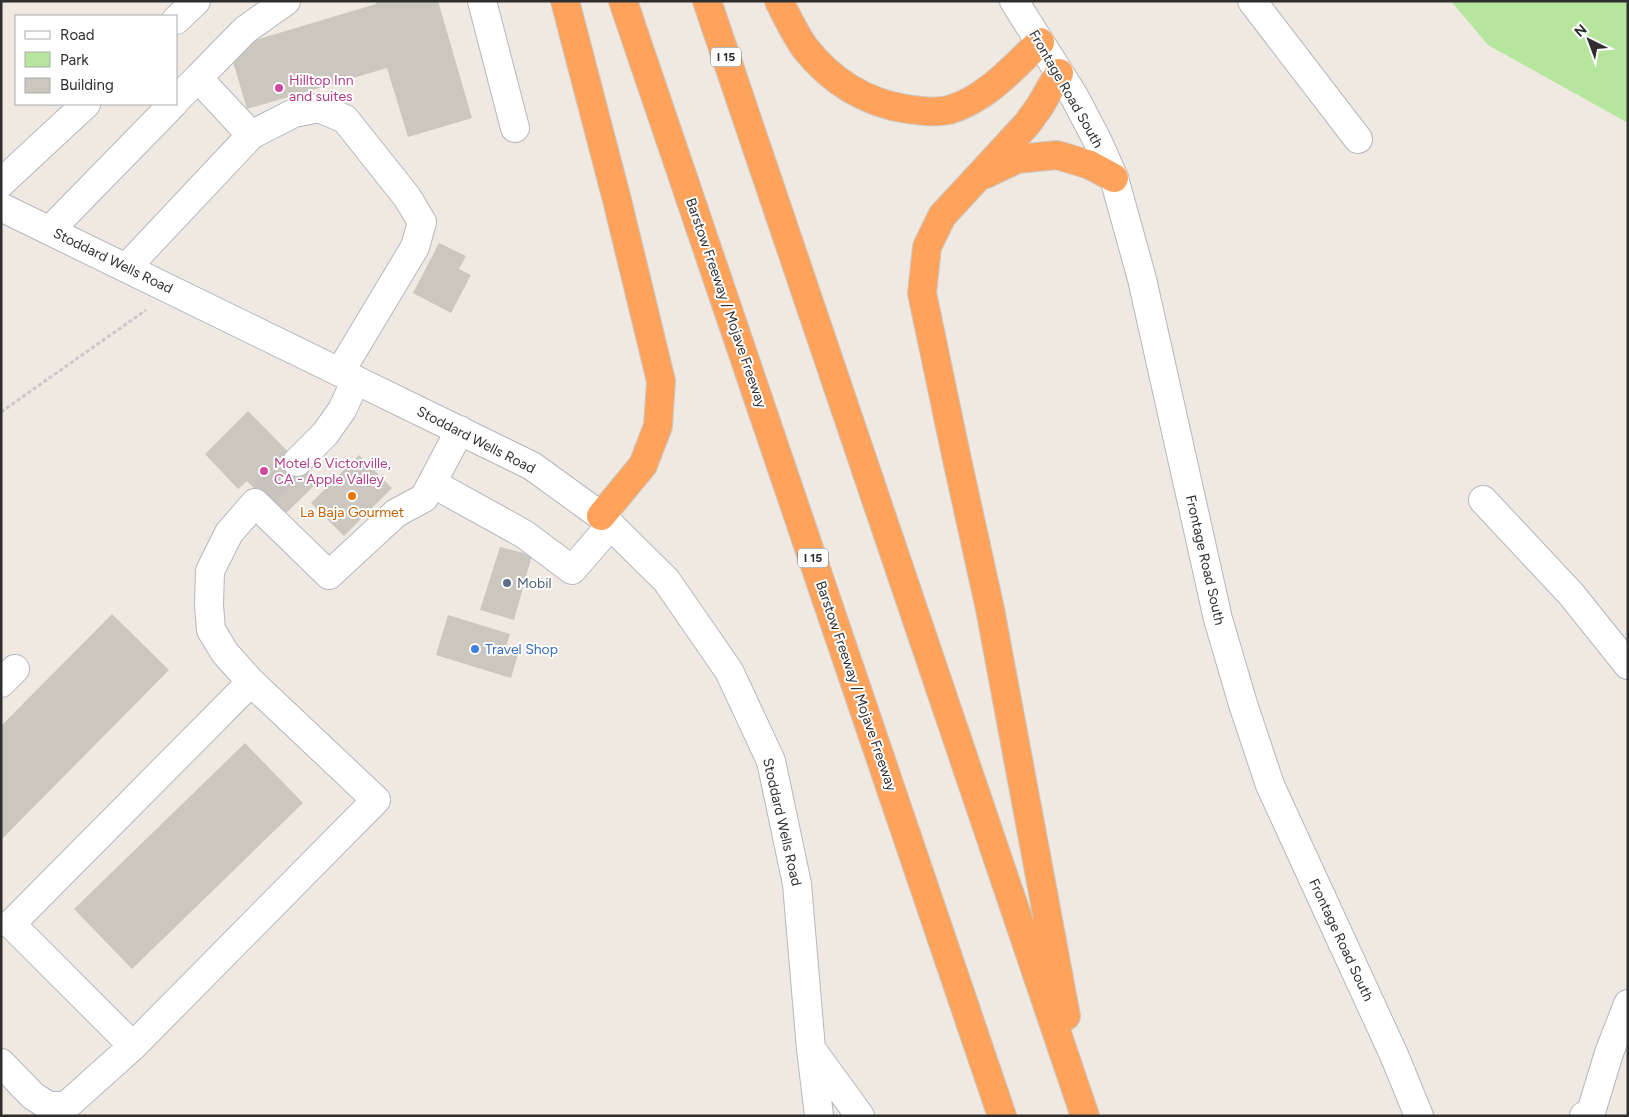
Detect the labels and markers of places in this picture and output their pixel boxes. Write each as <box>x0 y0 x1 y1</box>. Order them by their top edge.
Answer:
place label: Hilltop Inn and suites <box>289 72 354 105</box>
marker: Hilltop Inn and suites <box>273 82 285 94</box>
place label: Motel 6 Victorville, CA - Apple Valley <box>274 455 391 488</box>
marker: Motel 6 Victorville, CA - Apple Valley <box>258 465 270 477</box>
marker: La Baja Gourmet <box>346 490 358 502</box>
place label: La Baja Gourmet <box>300 504 404 521</box>
place label: Mobil <box>517 575 552 592</box>
marker: Mobil <box>501 577 513 589</box>
place label: Travel Shop <box>485 641 558 658</box>
marker: Travel Shop <box>469 643 481 655</box>

